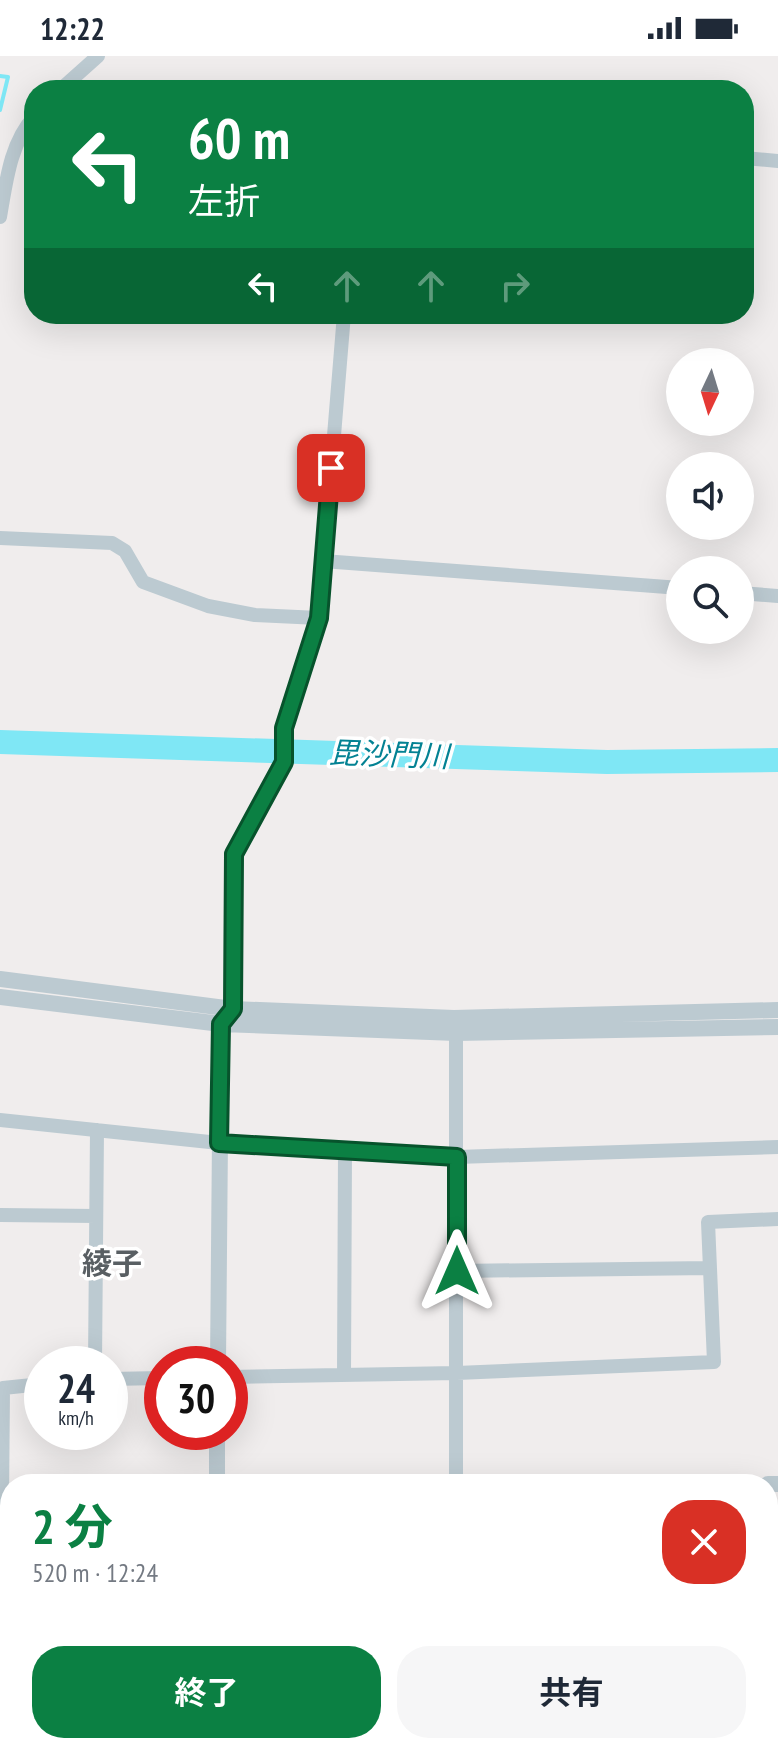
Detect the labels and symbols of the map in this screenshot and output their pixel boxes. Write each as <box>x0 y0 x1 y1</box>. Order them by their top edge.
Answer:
north arrow <box>666 348 754 436</box>
pin <box>297 434 365 502</box>
water label: 毘沙門川 <box>328 732 453 775</box>
position arrow <box>415 1229 499 1313</box>
district label: 綾子 <box>82 1243 142 1282</box>
speed limit sign: 30 <box>144 1346 248 1450</box>

